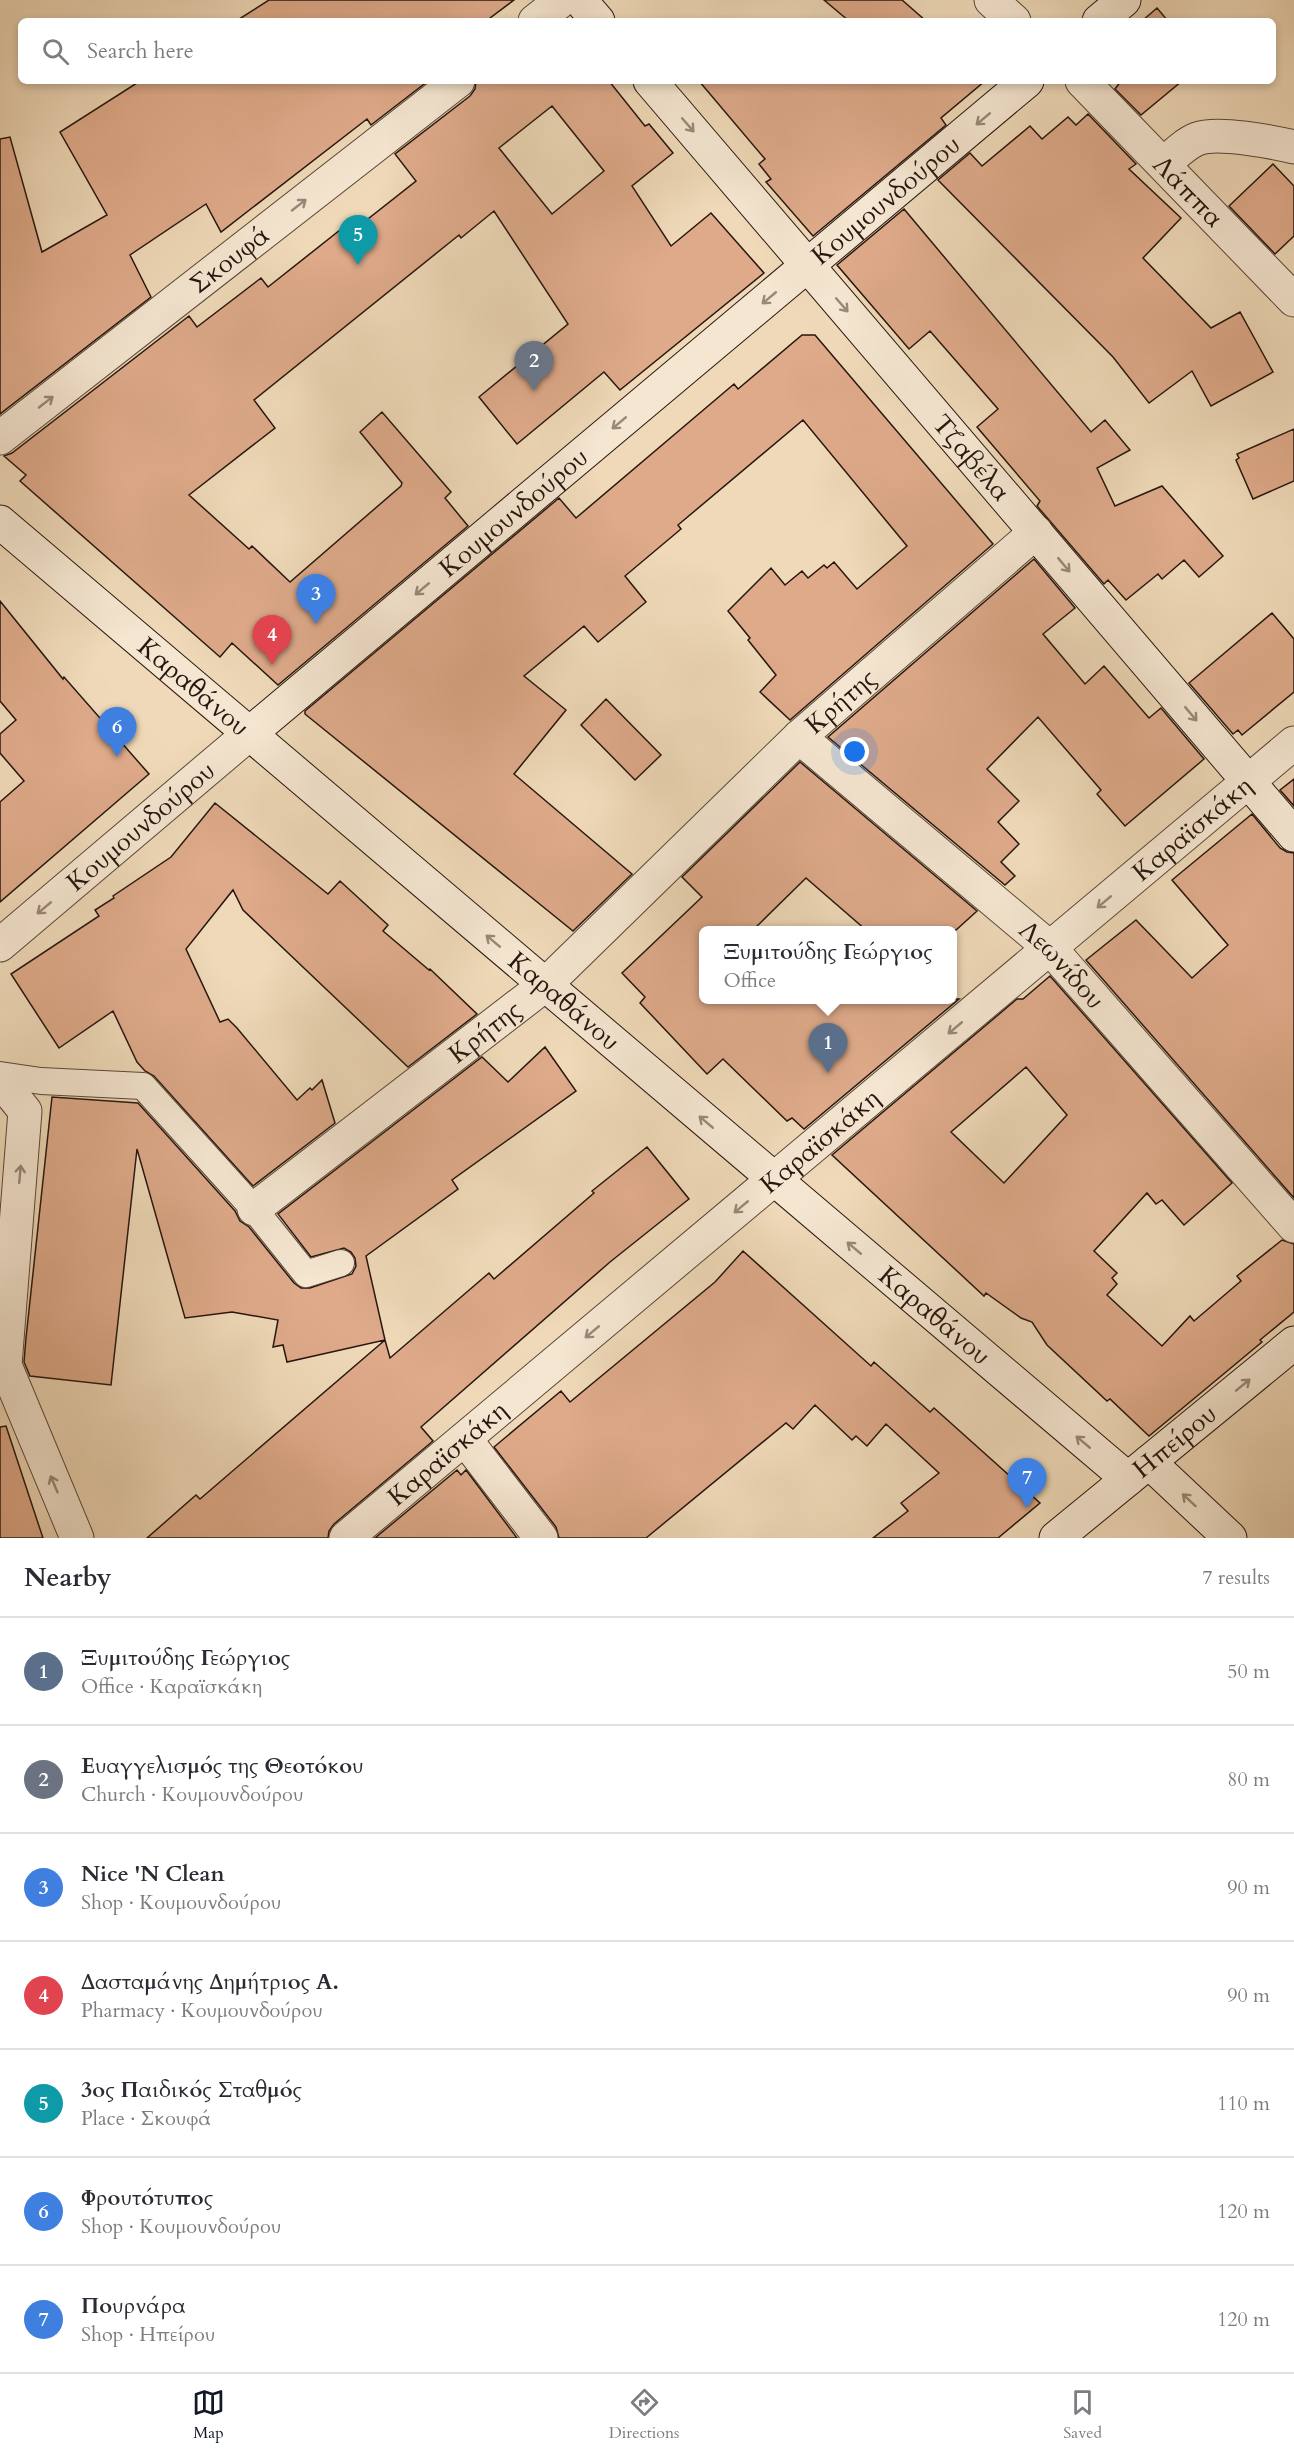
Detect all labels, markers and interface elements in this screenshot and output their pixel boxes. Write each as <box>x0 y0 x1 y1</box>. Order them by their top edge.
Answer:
search box <box>18 18 1276 84</box>
icon: search <box>39 35 72 68</box>
text: Search here <box>87 36 194 66</box>
one-way arrow <box>975 112 991 125</box>
one-way arrow <box>681 117 695 132</box>
street label: Κουμουνδούρου <box>804 127 968 273</box>
street label: Λάππα <box>1145 148 1231 235</box>
one-way arrow <box>291 198 307 211</box>
pin: 5 <box>338 216 378 265</box>
street label: Σκουφά <box>183 217 277 302</box>
one-way arrow <box>762 291 777 305</box>
one-way arrow <box>835 297 849 312</box>
pin: 2 <box>514 342 554 391</box>
one-way arrow <box>38 396 54 409</box>
street label: Τζαβέλα <box>924 407 1018 508</box>
one-way arrow <box>611 417 627 430</box>
street label: Κουμουνδούρου <box>432 440 596 585</box>
one-way arrow <box>1057 557 1071 572</box>
pin: 3 <box>296 574 336 624</box>
one-way arrow <box>415 582 430 596</box>
pin: 4 <box>252 616 292 665</box>
street label: Καραθάνου <box>130 629 257 744</box>
street label: Κρήτης <box>798 661 884 742</box>
one-way arrow <box>1184 706 1198 721</box>
pin: 6 <box>98 708 136 757</box>
your location <box>840 737 869 766</box>
street label: Κουμουνδούρου <box>59 753 222 899</box>
street label: Καραϊσκάκη <box>1125 769 1260 889</box>
one-way arrow <box>1096 896 1112 909</box>
one-way arrow <box>37 901 52 915</box>
street label: Λεωνίδου <box>1011 912 1112 1017</box>
popup <box>699 926 957 1004</box>
one-way arrow <box>486 934 501 948</box>
text: Ξυμιτούδης Γεώργιος <box>723 937 933 967</box>
street label: Καραθάνου <box>501 944 627 1059</box>
text: Office <box>723 967 776 994</box>
street label: Κρήτης <box>441 993 529 1071</box>
one-way arrow <box>947 1021 963 1034</box>
pin: 1 <box>808 1024 848 1073</box>
street label: Καραϊσκάκη <box>752 1081 887 1202</box>
one-way arrow <box>698 1115 714 1128</box>
one-way arrow <box>15 1164 26 1184</box>
one-way arrow <box>734 1200 749 1214</box>
one-way arrow <box>847 1241 862 1255</box>
street label: Καραθάνου <box>871 1258 998 1373</box>
one-way arrow <box>584 1326 600 1339</box>
one-way arrow <box>1235 1378 1250 1392</box>
street label: Καραϊσκάκη <box>380 1393 515 1514</box>
street label: Ηπείρου <box>1125 1397 1224 1486</box>
one-way arrow <box>1075 1436 1091 1449</box>
pin: 7 <box>1008 1458 1046 1508</box>
one-way arrow <box>48 1475 59 1493</box>
one-way arrow <box>1182 1493 1197 1507</box>
text: Nearby <box>24 1560 112 1595</box>
text: 7 results <box>1202 1564 1270 1591</box>
text: Ξυμιτούδης Γεώργιος <box>81 1643 290 1673</box>
text: 1 <box>38 1658 49 1685</box>
text: 50 m <box>1227 1658 1270 1685</box>
text: Office · Καραϊσκάκη <box>81 1673 262 1700</box>
text: Ευαγγελισμός της Θεοτόκου <box>81 1751 364 1781</box>
text: 2 <box>38 1766 49 1793</box>
text: 80 m <box>1227 1766 1270 1793</box>
text: Church · Κουμουνδούρου <box>81 1781 303 1808</box>
text: Nice 'N Clean <box>81 1859 225 1889</box>
text: 3 <box>38 1874 49 1901</box>
text: 90 m <box>1227 1874 1270 1901</box>
text: Shop · Κουμουνδούρου <box>81 1889 281 1916</box>
text: Δασταμάνης Δημήτριος Α. <box>81 1967 339 1997</box>
text: 4 <box>38 1982 49 2009</box>
text: 90 m <box>1227 1982 1270 2009</box>
text: Pharmacy · Κουμουνδούρου <box>81 1997 323 2024</box>
text: 3ος Παιδικός Σταθμός <box>81 2075 302 2105</box>
text: 5 <box>38 2090 49 2117</box>
text: 110 m <box>1217 2090 1270 2117</box>
text: Place · Σκουφά <box>81 2105 212 2132</box>
text: Φρουτότυπος <box>81 2183 213 2213</box>
text: 6 <box>38 2198 49 2225</box>
text: 120 m <box>1217 2198 1270 2225</box>
text: Shop · Κουμουνδούρου <box>81 2213 281 2240</box>
text: Πουρνάρα <box>81 2291 186 2321</box>
text: 7 <box>38 2306 49 2333</box>
text: 120 m <box>1217 2306 1270 2333</box>
text: Shop · Ηπείρου <box>81 2321 215 2348</box>
tab: Map <box>192 2386 225 2444</box>
tab: Directions <box>609 2386 679 2444</box>
tab: Saved <box>1063 2386 1102 2444</box>

